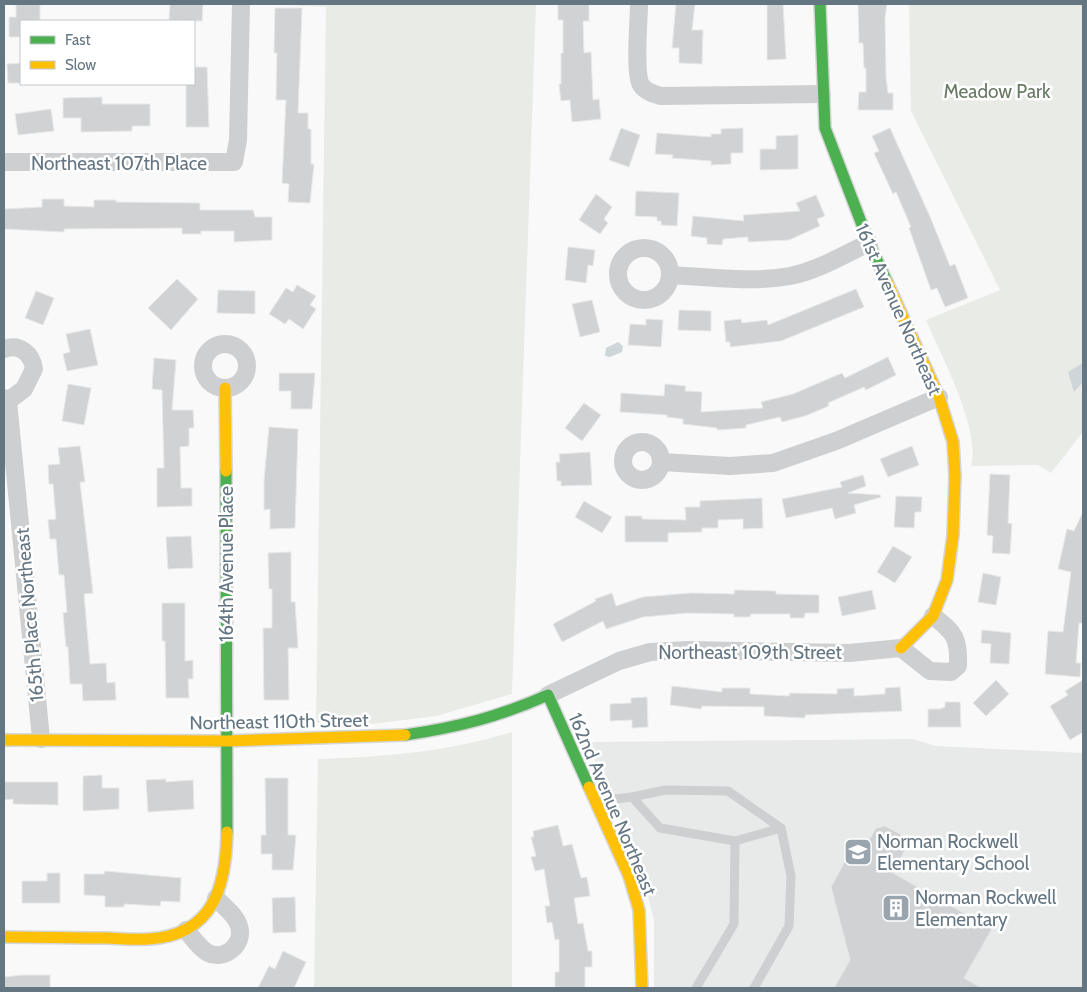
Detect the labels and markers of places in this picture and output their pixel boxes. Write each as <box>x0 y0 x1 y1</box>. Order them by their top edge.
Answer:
place label: Norman Rockwell Elementary School <box>877 830 1030 875</box>
school or university icon: Norman Rockwell Elementary School <box>843 837 873 867</box>
place label: Norman Rockwell Elementary <box>915 886 1057 931</box>
building icon: Norman Rockwell Elementary <box>881 893 911 923</box>

